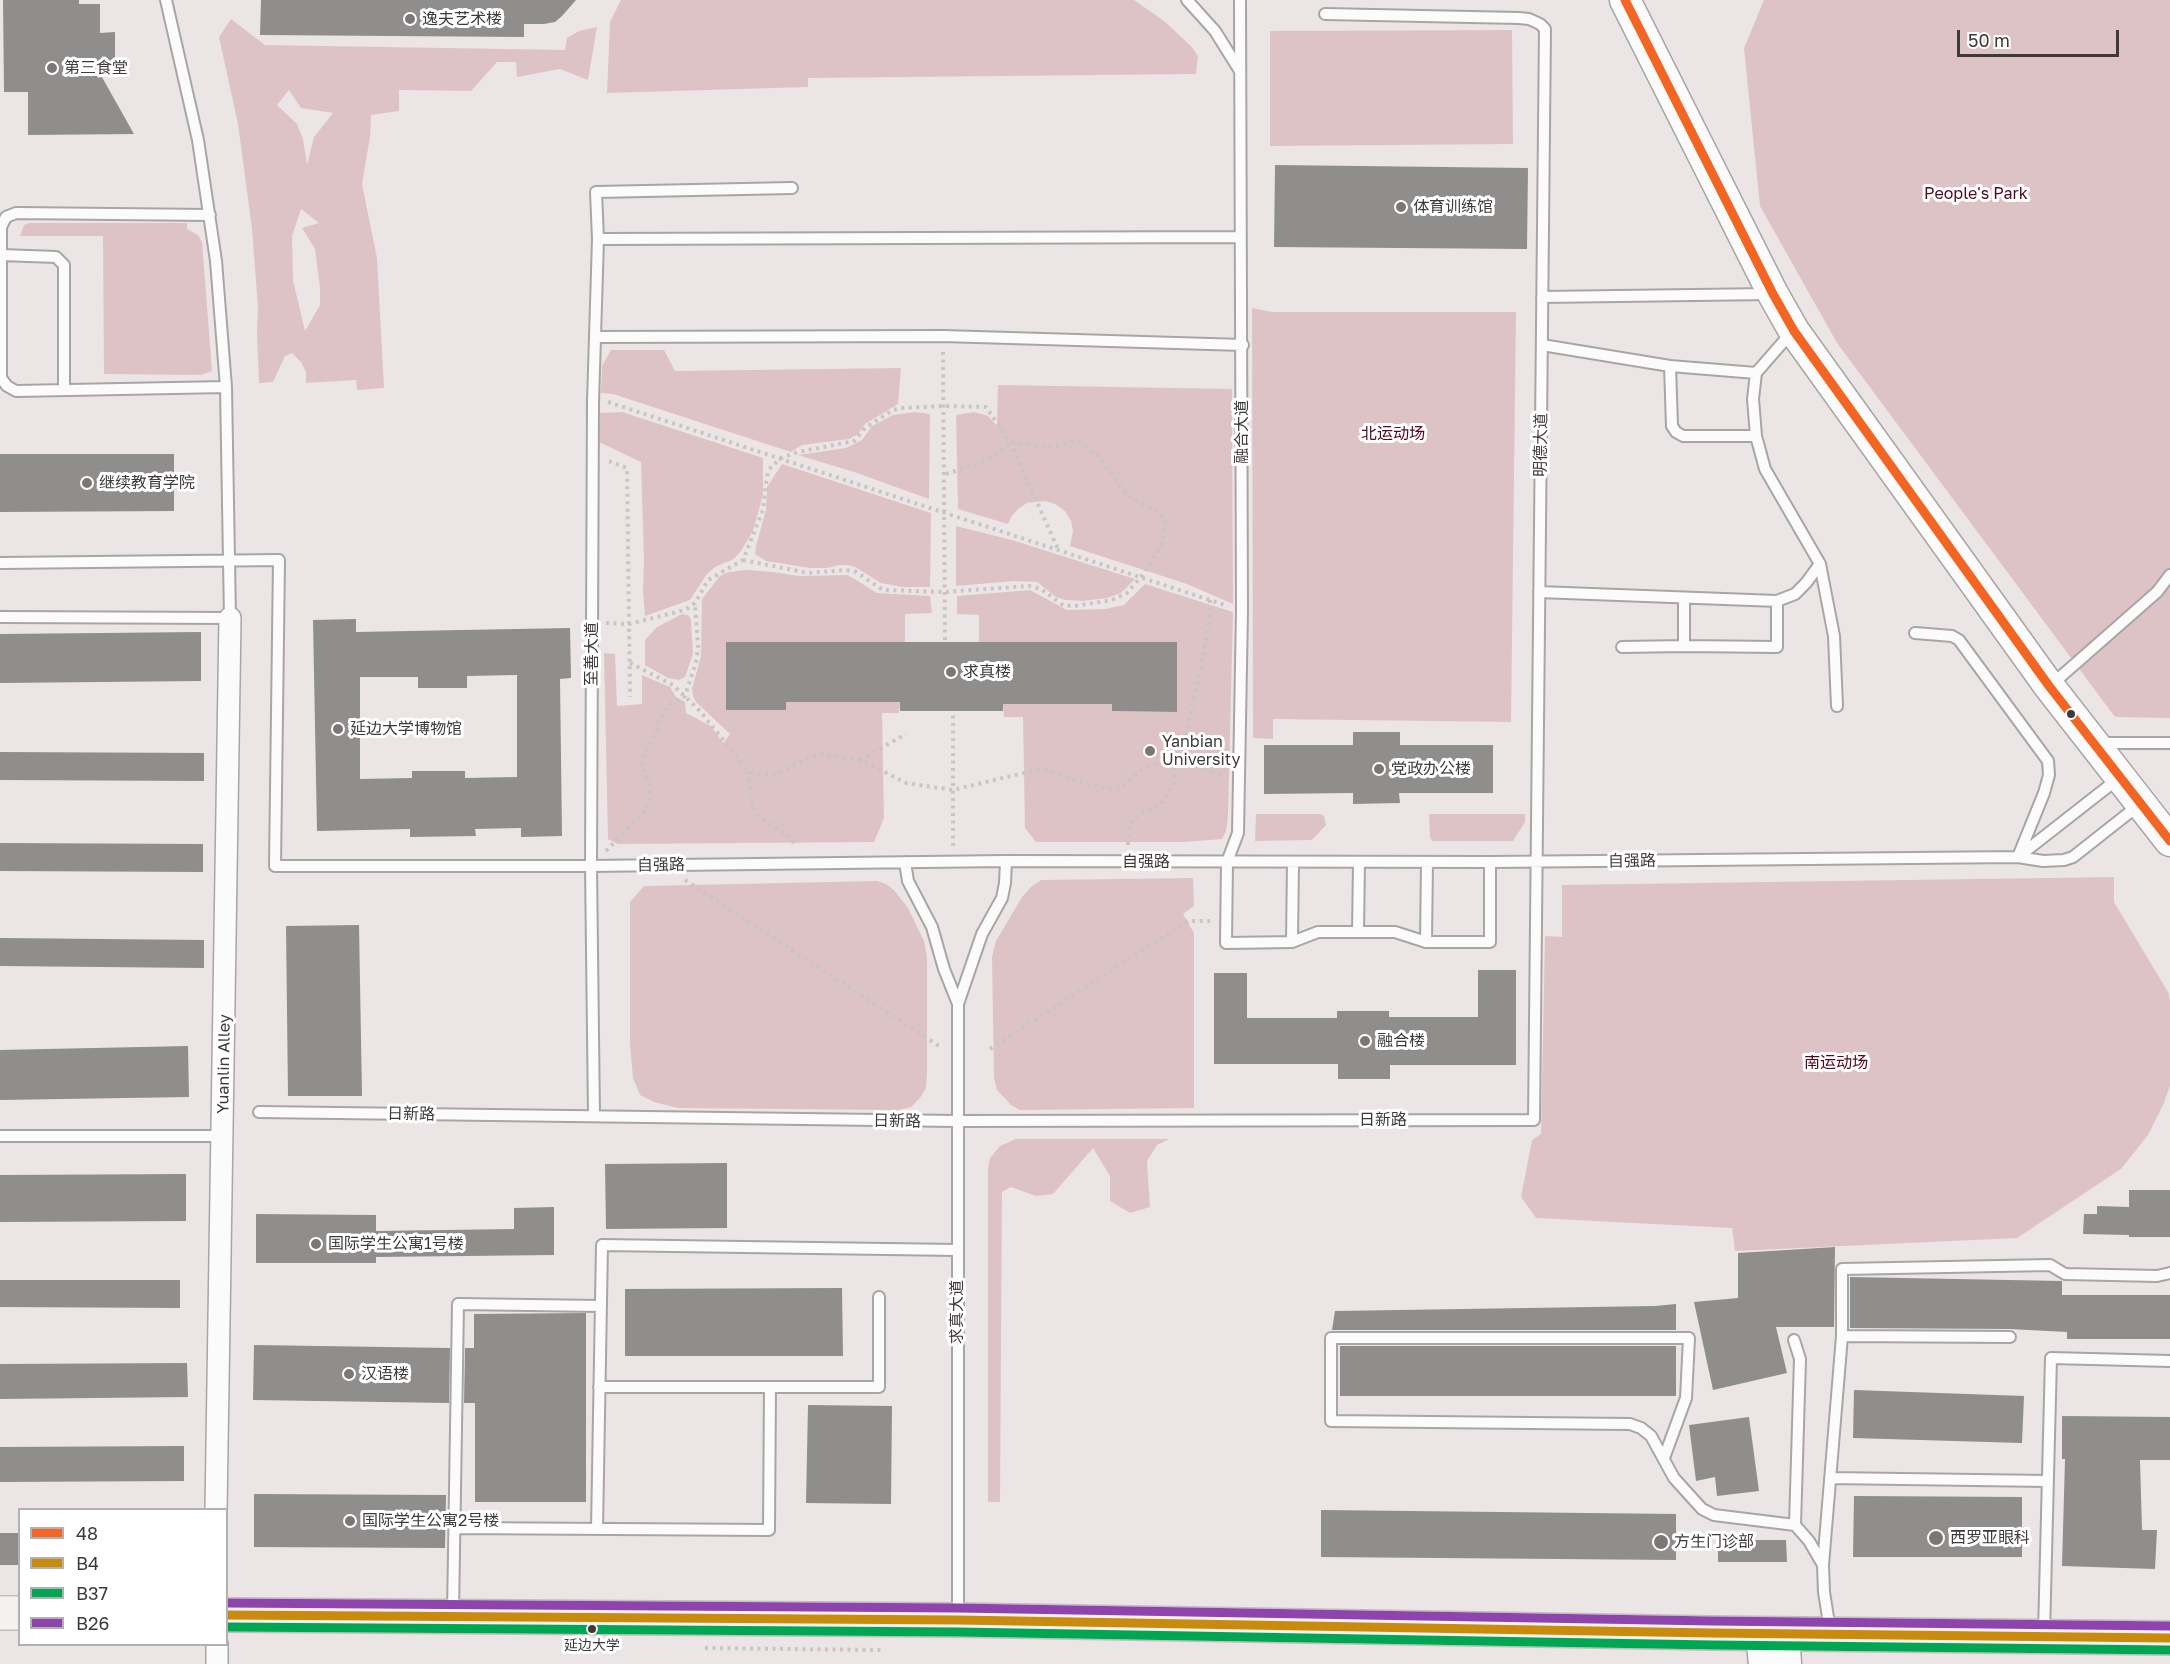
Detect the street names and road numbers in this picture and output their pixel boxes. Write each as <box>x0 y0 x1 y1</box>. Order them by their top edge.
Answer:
street label: 融合大道 <box>1232 400 1252 464</box>
street label: 明德大道 <box>1531 413 1551 477</box>
street label: 至善大道 <box>582 622 602 686</box>
street label: 自强路 <box>1608 851 1656 871</box>
street label: 自强路 <box>1122 852 1170 872</box>
street label: 自强路 <box>637 855 685 875</box>
street label: Yuanlin Alley <box>214 1014 234 1114</box>
street label: 日新路 <box>387 1104 435 1124</box>
street label: 日新路 <box>1359 1110 1407 1130</box>
street label: 日新路 <box>873 1111 921 1131</box>
street label: 求真大道 <box>947 1280 967 1344</box>

